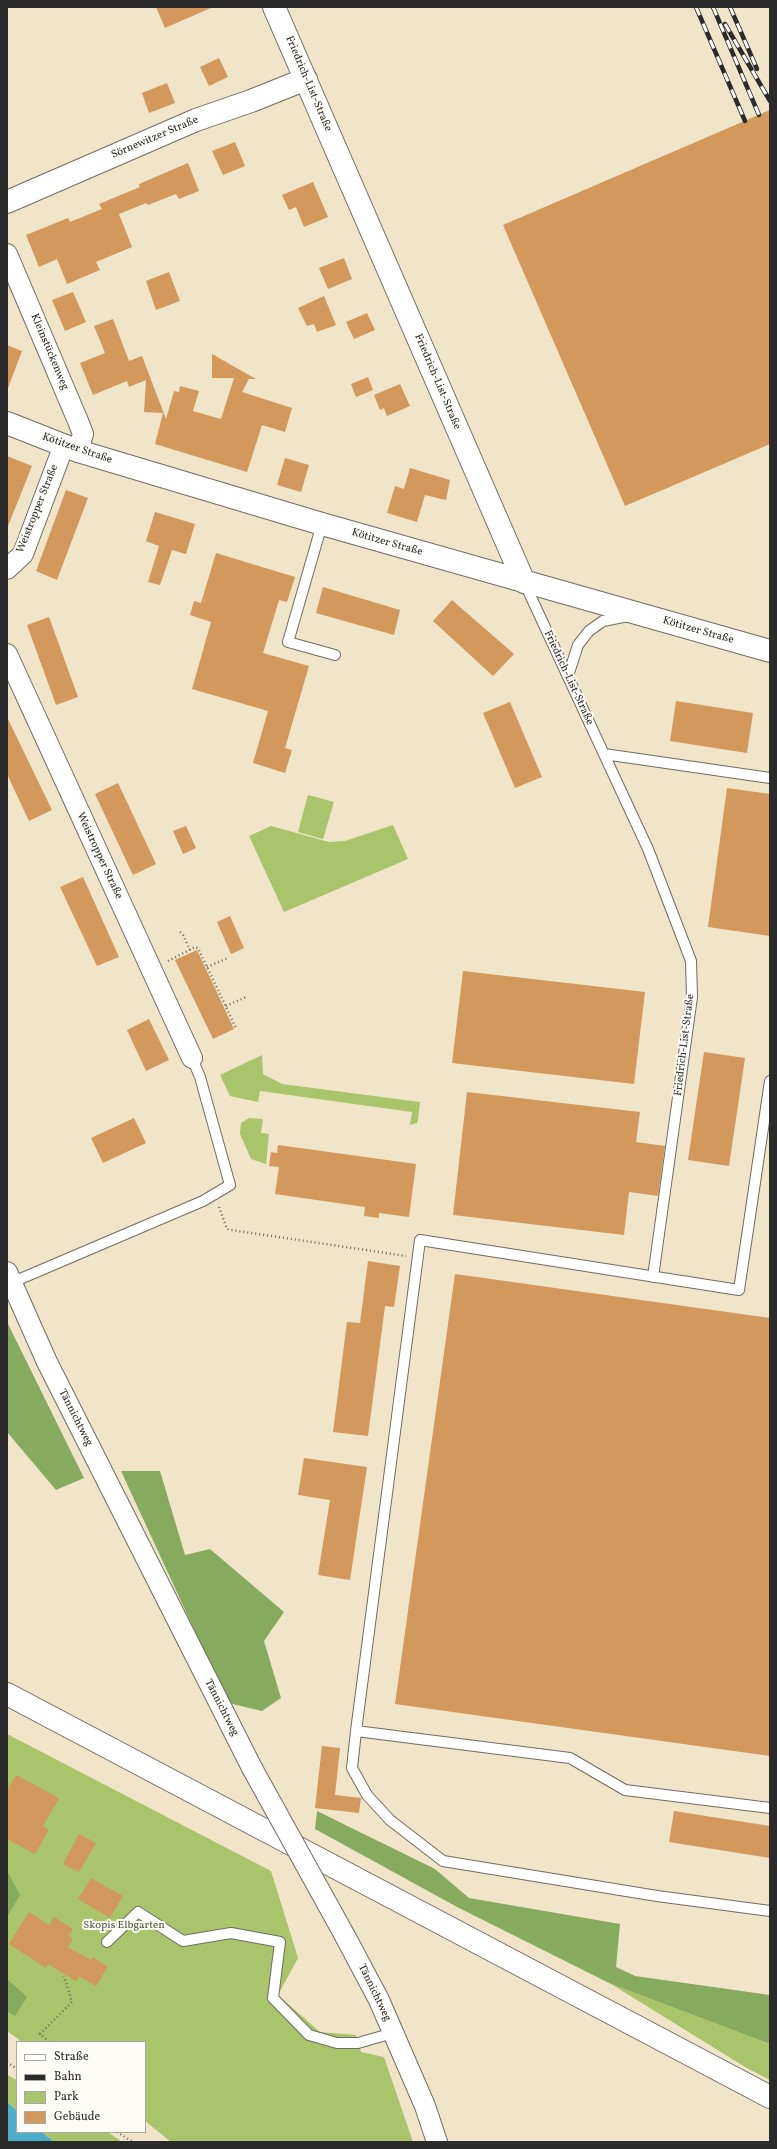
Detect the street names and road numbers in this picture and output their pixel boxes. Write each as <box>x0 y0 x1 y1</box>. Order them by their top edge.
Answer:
street label: Friedrich-List-Straße <box>282 34 334 134</box>
street label: Sörnewitzer Straße <box>110 114 200 162</box>
street label: Kleinstückenweg <box>27 312 71 392</box>
street label: Friedrich-List-Straße <box>411 332 463 432</box>
street label: Kötitzer Straße <box>40 431 114 467</box>
street label: Weistropper Straße <box>14 463 62 555</box>
street label: Kötitzer Straße <box>350 527 424 559</box>
street label: Kötitzer Straße <box>661 615 735 647</box>
street label: Friedrich-List-Straße <box>540 629 596 727</box>
street label: Weistropper Straße <box>73 811 125 901</box>
street label: Friedrich-List-Straße <box>672 993 698 1097</box>
street label: Tännichtweg <box>55 1387 95 1449</box>
street label: Tännichtweg <box>201 1677 241 1739</box>
street label: Tännichtweg <box>354 1962 394 2024</box>

